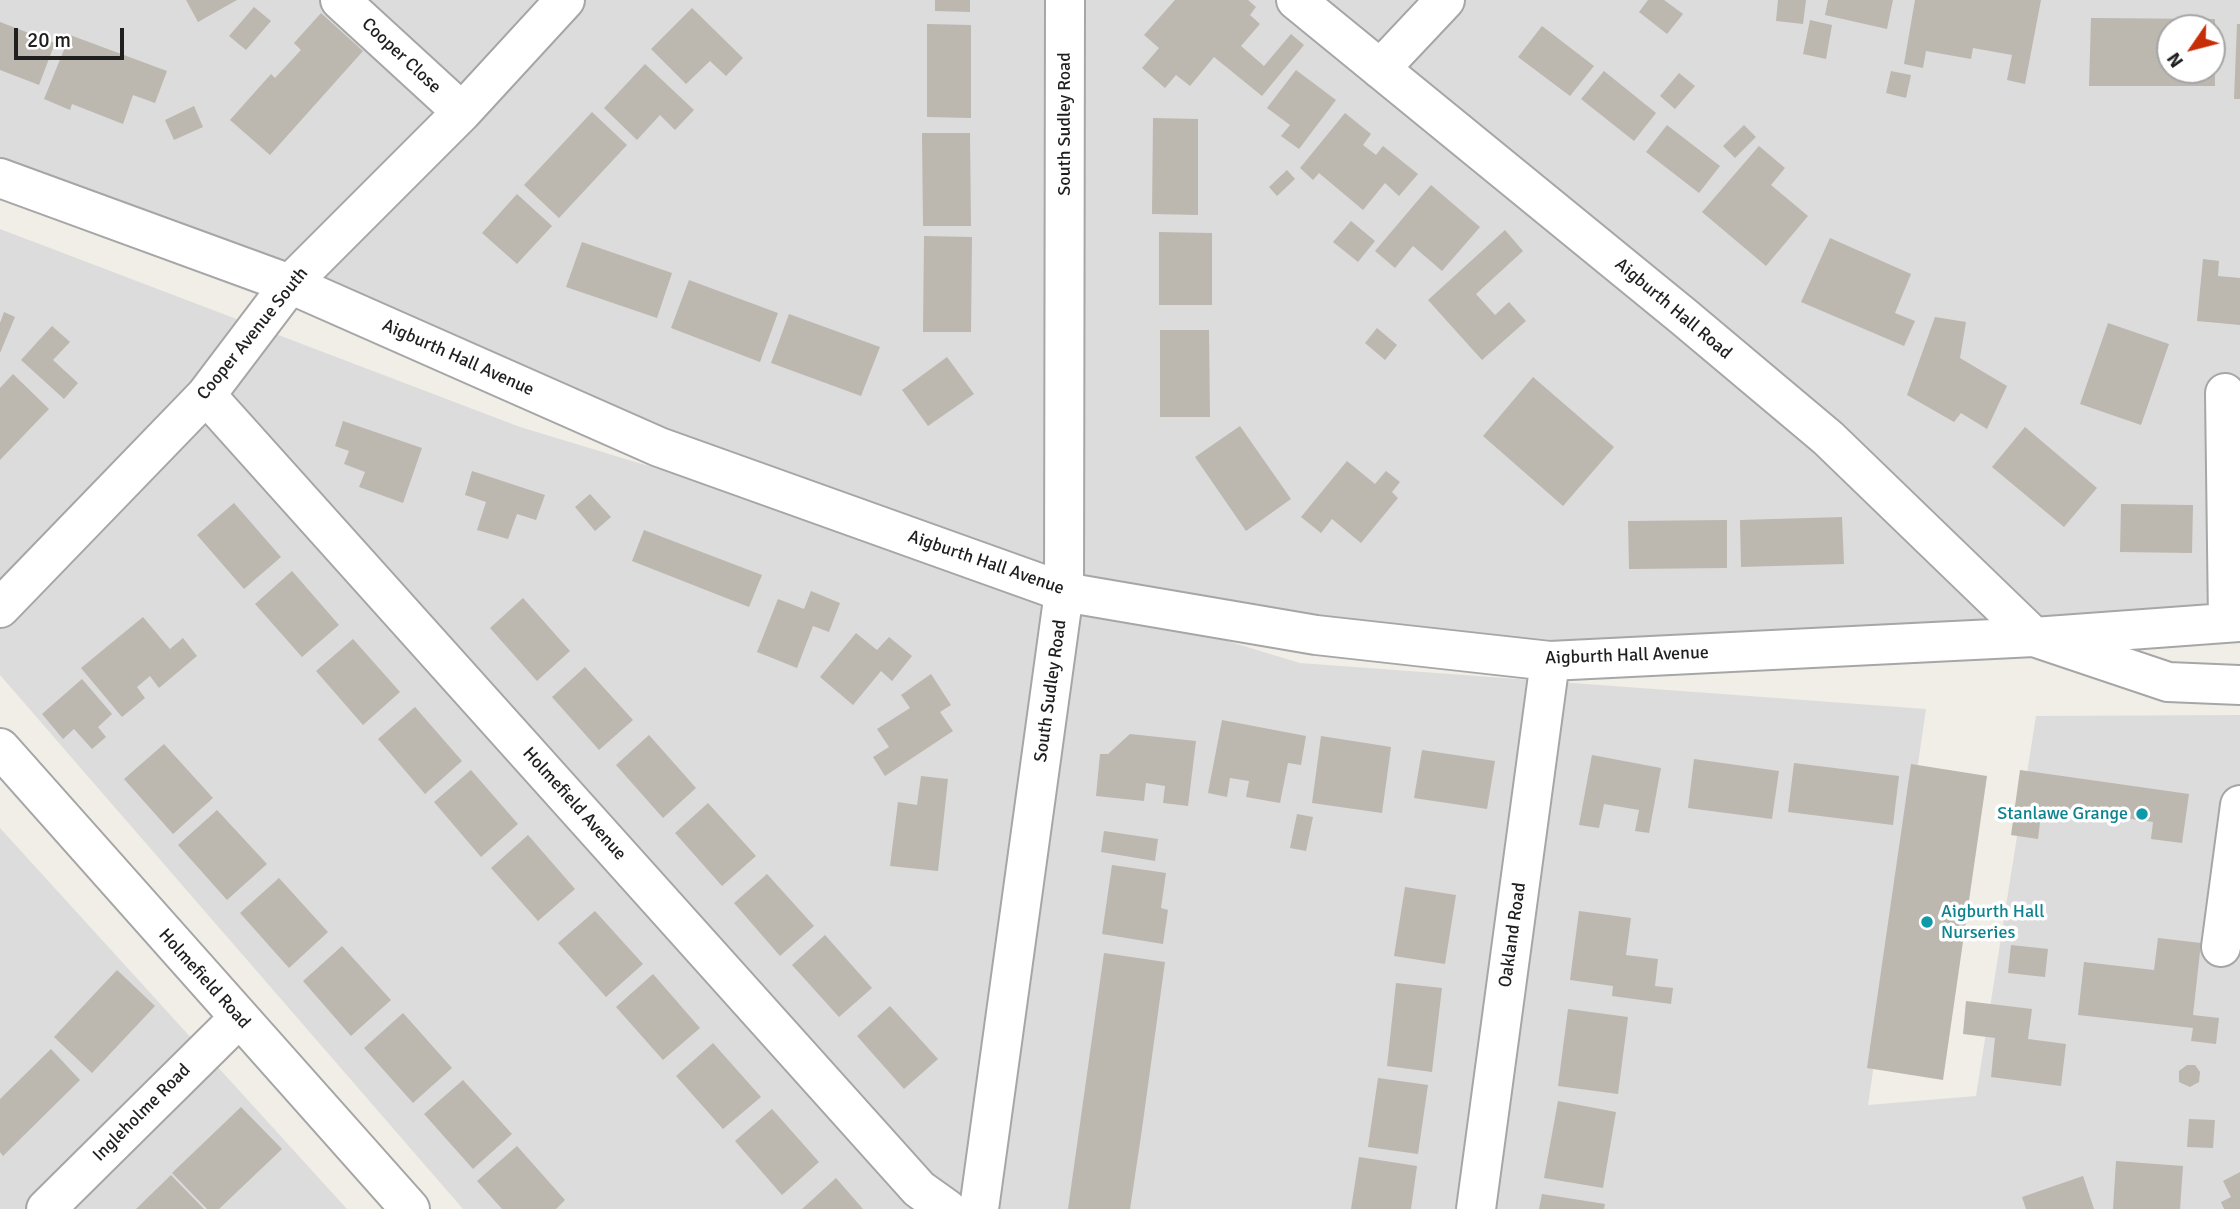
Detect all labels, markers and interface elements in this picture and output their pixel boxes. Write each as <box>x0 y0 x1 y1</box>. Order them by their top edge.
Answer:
scale bar <box>18 14 128 58</box>
street label: Cooper Close <box>357 14 445 98</box>
north arrow <box>2156 14 2226 84</box>
text: 20 m <box>27 27 71 53</box>
text: N <box>2162 48 2189 72</box>
street label: South Sudley Road <box>1054 52 1076 196</box>
street label: Aigburth Hall Road <box>1610 254 1736 364</box>
street label: Cooper Avenue South <box>193 263 313 405</box>
street label: Aigburth Hall Avenue <box>379 315 537 401</box>
street label: Aigburth Hall Avenue <box>905 526 1067 600</box>
street label: South Sudley Road <box>1030 618 1072 764</box>
street label: Aigburth Hall Avenue <box>1545 642 1709 670</box>
street label: Holmefield Avenue <box>518 743 630 865</box>
place label: Stanlawe Grange <box>1997 803 2128 825</box>
marker: Stanlawe Grange <box>2134 806 2150 822</box>
street label: Oakland Road <box>1495 881 1531 989</box>
place label: Aigburth Hall Nurseries <box>1941 901 2044 944</box>
marker: Aigburth Hall Nurseries <box>1919 914 1935 930</box>
street label: Holmefield Road <box>154 925 254 1033</box>
street label: Ingleholme Road <box>89 1060 195 1166</box>

